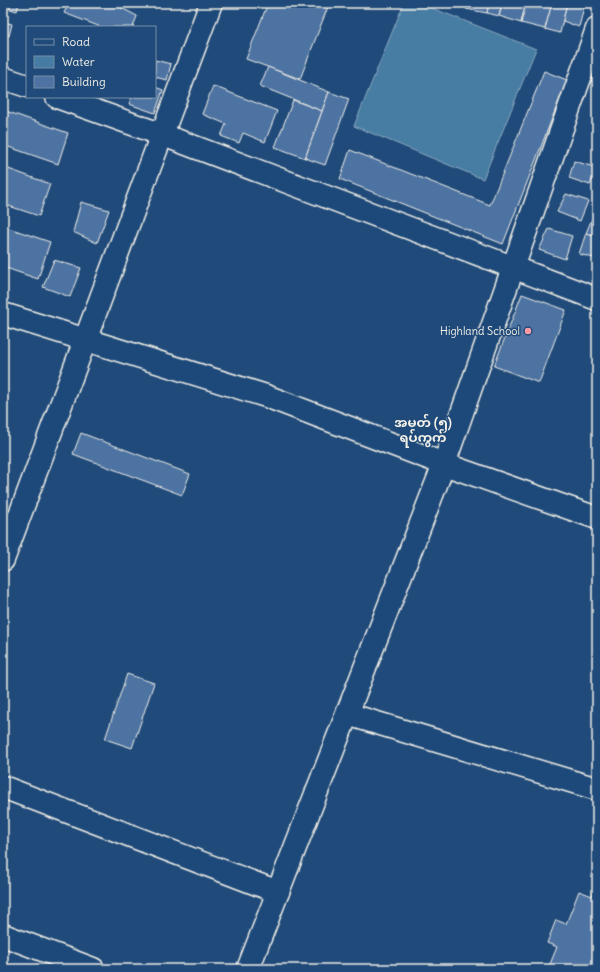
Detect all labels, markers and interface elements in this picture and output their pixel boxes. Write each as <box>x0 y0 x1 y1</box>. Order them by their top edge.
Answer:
legend <box>26 26 156 98</box>
text: Road <box>62 34 90 49</box>
text: Water <box>62 54 95 69</box>
text: Building <box>62 74 106 89</box>
place label: Highland School <box>440 324 520 338</box>
marker: Highland School <box>523 326 533 336</box>
district label: အမှတ် (၅) ရပ်ကွက် <box>394 413 452 448</box>

